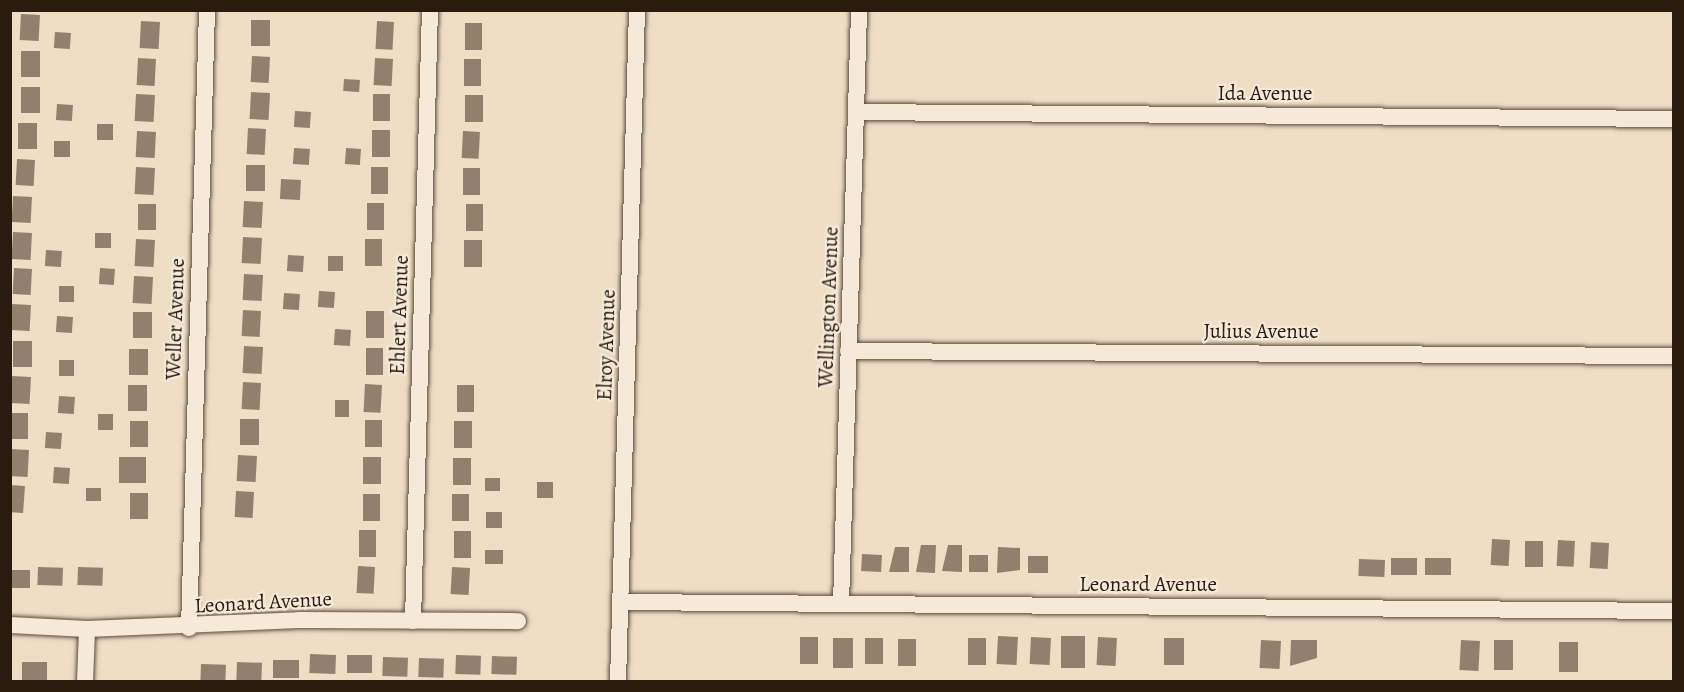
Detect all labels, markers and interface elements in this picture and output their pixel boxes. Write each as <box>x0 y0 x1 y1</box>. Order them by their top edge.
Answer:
street label: Ida Avenue <box>1218 80 1312 106</box>
street label: Wellington Avenue <box>813 226 843 388</box>
street label: Ehlert Avenue <box>384 255 414 375</box>
street label: Weller Avenue <box>160 258 190 380</box>
street label: Elroy Avenue <box>591 289 621 401</box>
street label: Julius Avenue <box>1203 318 1319 344</box>
street label: Leonard Avenue <box>1079 571 1217 597</box>
street label: Leonard Avenue <box>194 586 332 618</box>

